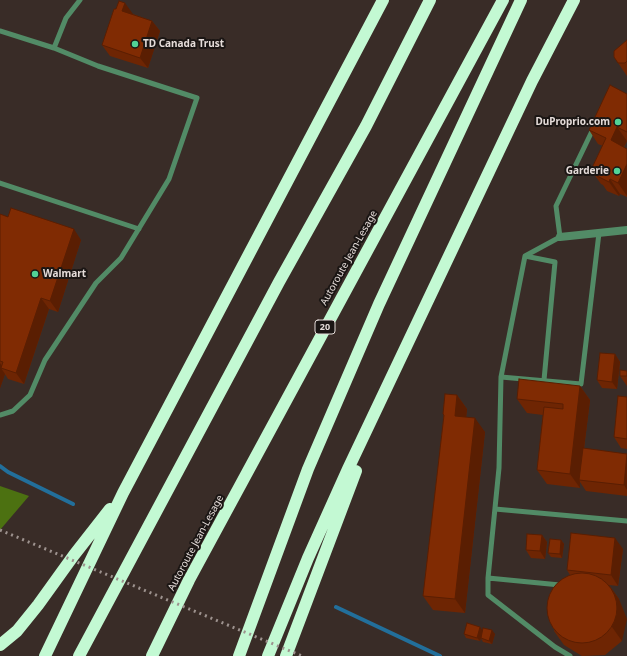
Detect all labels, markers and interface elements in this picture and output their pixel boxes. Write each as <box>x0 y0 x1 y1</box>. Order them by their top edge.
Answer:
place label: TD Canada Trust <box>143 38 224 50</box>
marker: TD Canada Trust <box>130 39 140 49</box>
place label: DuProprio.com <box>535 116 610 128</box>
marker: DuProprio.com <box>613 117 623 127</box>
place label: Garderie <box>566 165 609 177</box>
marker: Garderie <box>612 166 622 176</box>
street label: Autoroute Jean-Lesage <box>318 208 380 308</box>
place label: Walmart <box>43 268 86 280</box>
marker: Walmart <box>30 269 40 279</box>
road number: 20 <box>315 320 335 334</box>
street label: Autoroute Jean-Lesage <box>166 493 226 593</box>

